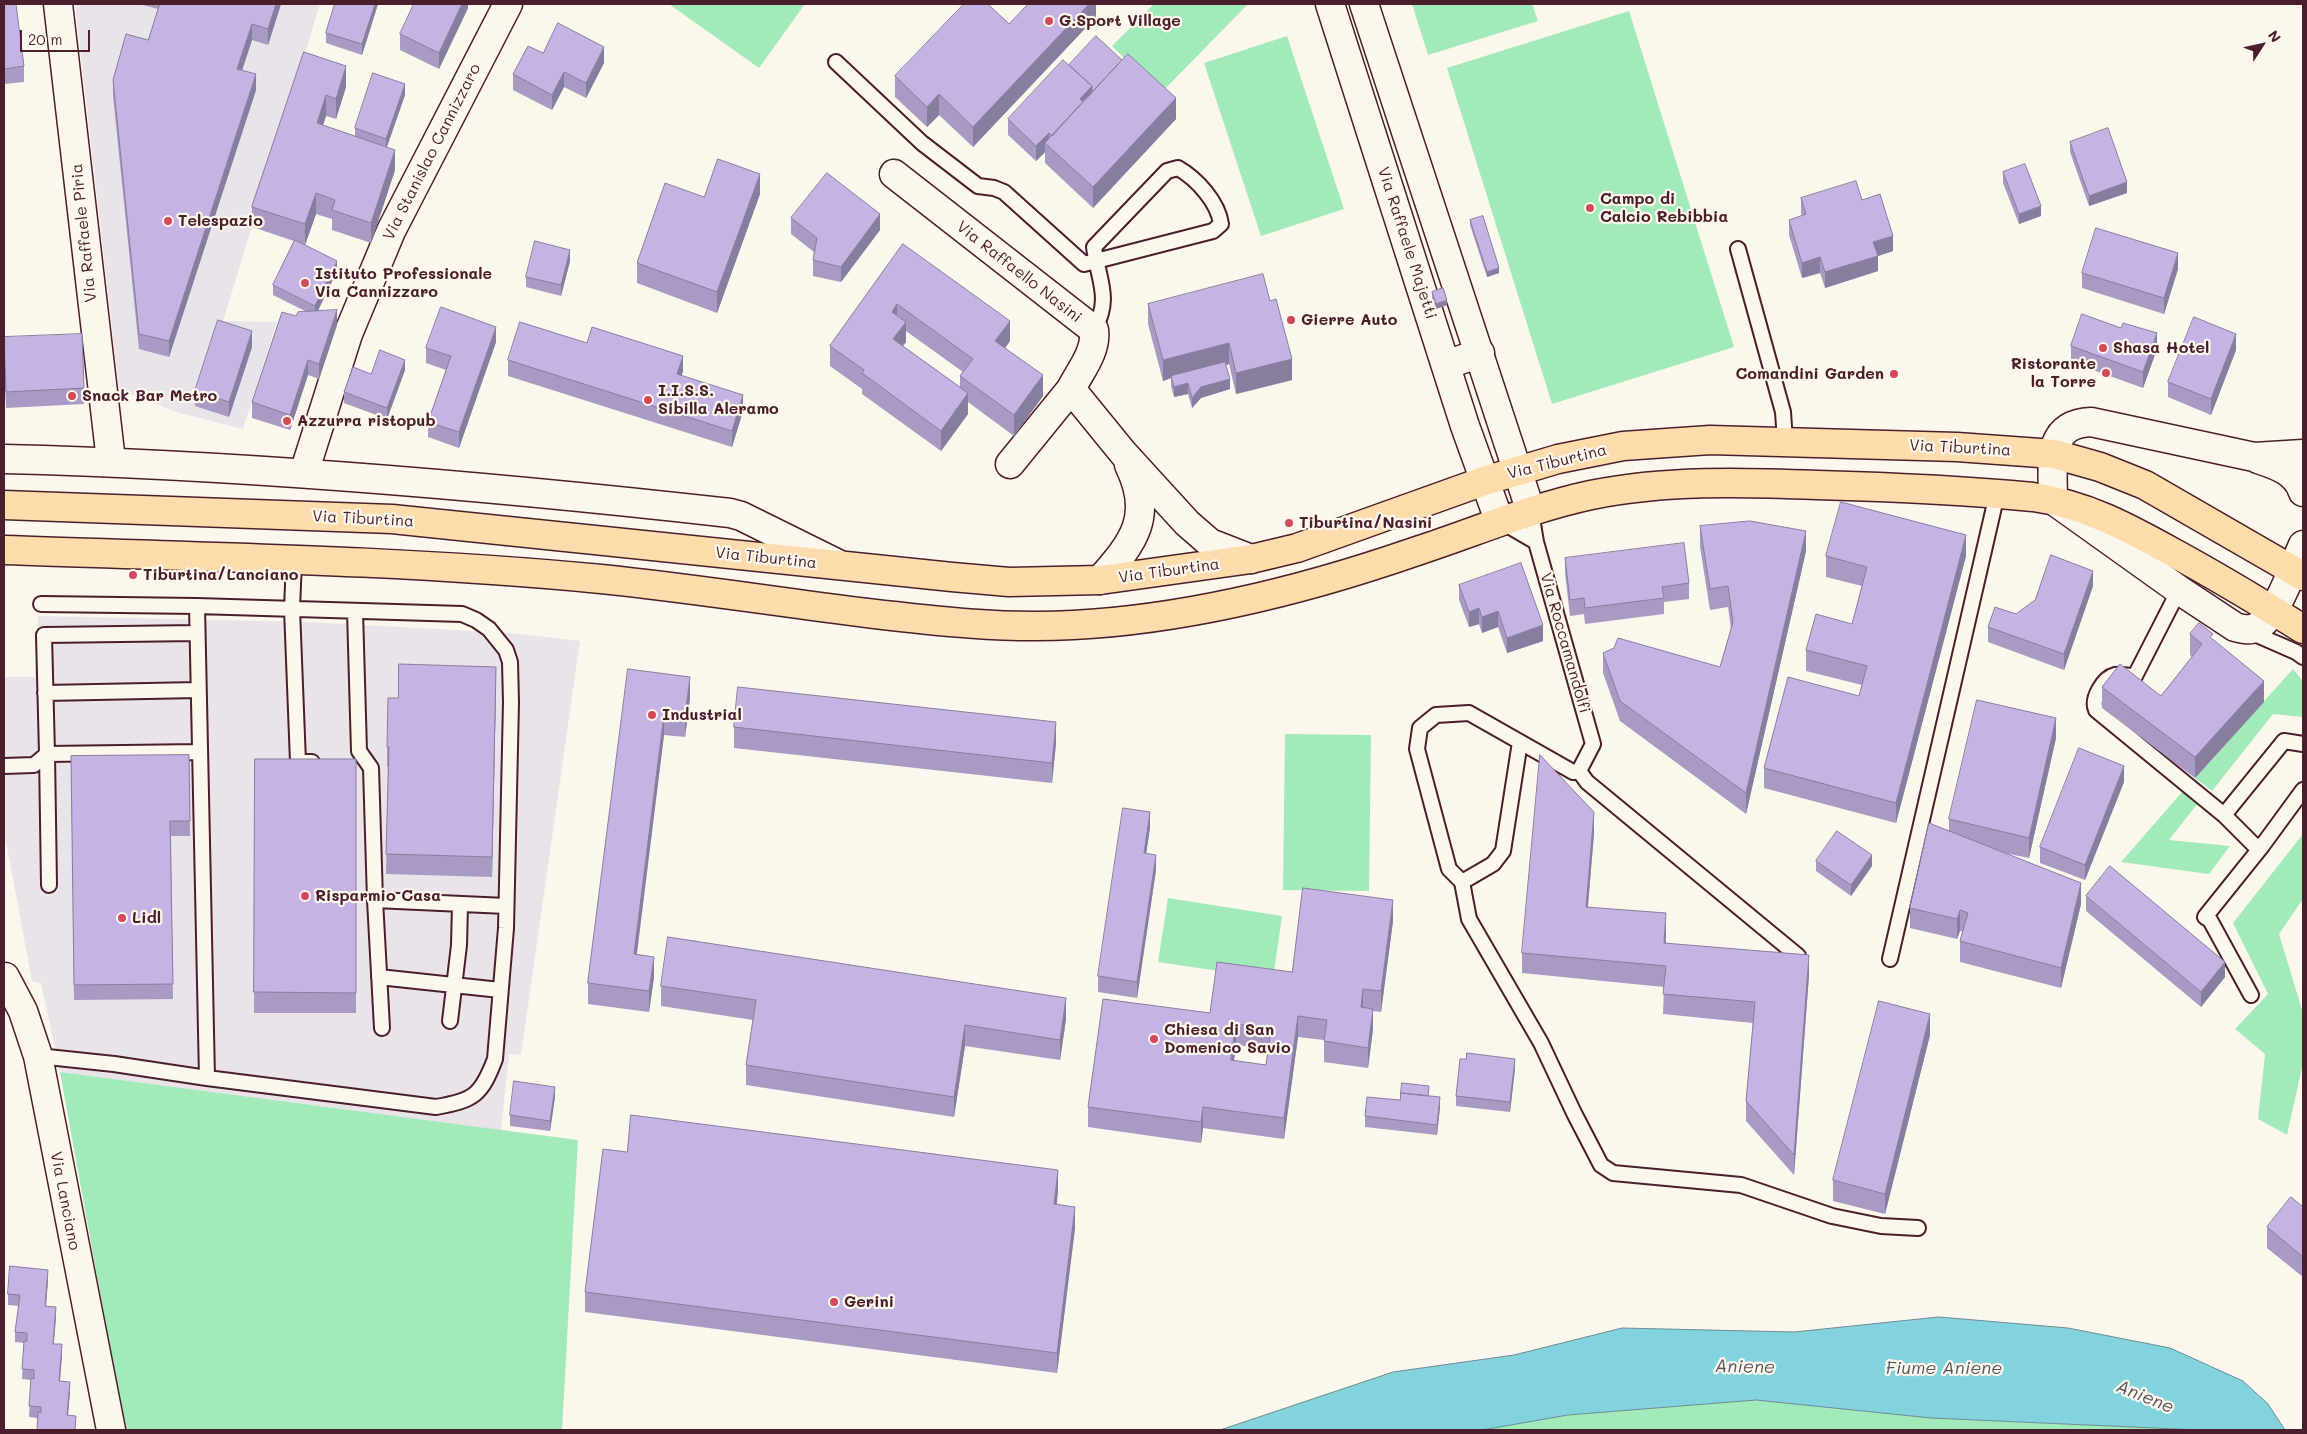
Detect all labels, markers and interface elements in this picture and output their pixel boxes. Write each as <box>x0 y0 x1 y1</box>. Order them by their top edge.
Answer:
place label: G.Sport Village <box>1059 11 1181 31</box>
marker: G.Sport Village <box>1043 15 1055 27</box>
scale bar <box>22 20 92 52</box>
north arrow <box>2237 20 2287 70</box>
text: N <box>2264 26 2286 46</box>
text: 20 m <box>28 29 62 49</box>
street label: Via Stanislao Cannizzaro <box>379 60 485 244</box>
street label: Via Raffaele Piria <box>67 163 101 303</box>
street label: Via Raffaele Majetti <box>1373 165 1441 321</box>
place label: Campo di Calcio Rebibbia <box>1600 189 1728 227</box>
marker: Campo di Calcio Rebibbia <box>1584 202 1596 214</box>
place label: Telespazio <box>178 211 263 231</box>
marker: Telespazio <box>162 215 174 227</box>
street label: Via Raffaello Nasini <box>953 217 1085 327</box>
place label: Istituto Professionale Via Cannizzaro <box>315 264 492 302</box>
marker: Istituto Professionale Via Cannizzaro <box>299 277 311 289</box>
place label: Gierre Auto <box>1301 310 1397 330</box>
marker: Gierre Auto <box>1285 314 1297 326</box>
place label: Shasa Hotel <box>2113 338 2209 358</box>
marker: Shasa Hotel <box>2097 342 2109 354</box>
place label: Ristorante la Torre <box>2011 354 2096 392</box>
place label: Comandini Garden <box>1735 364 1884 384</box>
marker: Ristorante la Torre <box>2100 367 2112 379</box>
marker: Comandini Garden <box>1888 368 1900 380</box>
place label: I.I.S.S. Sibilla Aleramo <box>658 381 779 419</box>
place label: Snack Bar Metro <box>82 386 217 406</box>
marker: Snack Bar Metro <box>66 390 78 402</box>
marker: I.I.S.S. Sibilla Aleramo <box>642 394 654 406</box>
place label: Azzurra ristopub <box>297 411 436 431</box>
marker: Azzurra ristopub <box>281 415 293 427</box>
street label: Via Tiburtina <box>1909 436 2011 460</box>
street label: Via Tiburtina <box>1505 440 1609 484</box>
street label: Via Tiburtina <box>312 507 414 531</box>
place label: Tiburtina/Nasini <box>1299 513 1432 533</box>
marker: Tiburtina/Nasini <box>1283 517 1295 529</box>
street label: Via Tiburtina <box>714 543 818 573</box>
street label: Via Tiburtina <box>1117 554 1221 588</box>
place label: Tiburtina/Lanciano <box>143 565 298 585</box>
marker: Tiburtina/Lanciano <box>127 569 139 581</box>
street label: Via Roccamandolfi <box>1536 571 1594 715</box>
place label: Industrial <box>662 705 742 725</box>
marker: Industrial <box>646 709 658 721</box>
place label: Risparmio Casa <box>315 886 441 906</box>
marker: Risparmio Casa <box>299 890 311 902</box>
place label: Lidl <box>132 908 161 928</box>
marker: Lidl <box>116 912 128 924</box>
place label: Chiesa di San Domenico Savio <box>1164 1020 1291 1058</box>
marker: Chiesa di San Domenico Savio <box>1148 1033 1160 1045</box>
street label: Via Lanciano <box>46 1150 84 1252</box>
place label: Gerini <box>844 1292 894 1312</box>
marker: Gerini <box>828 1296 840 1308</box>
water label: Aniene <box>1715 1356 1775 1378</box>
water label: Fiume Aniene <box>1886 1357 2002 1379</box>
water label: Aniene <box>2113 1376 2177 1418</box>

